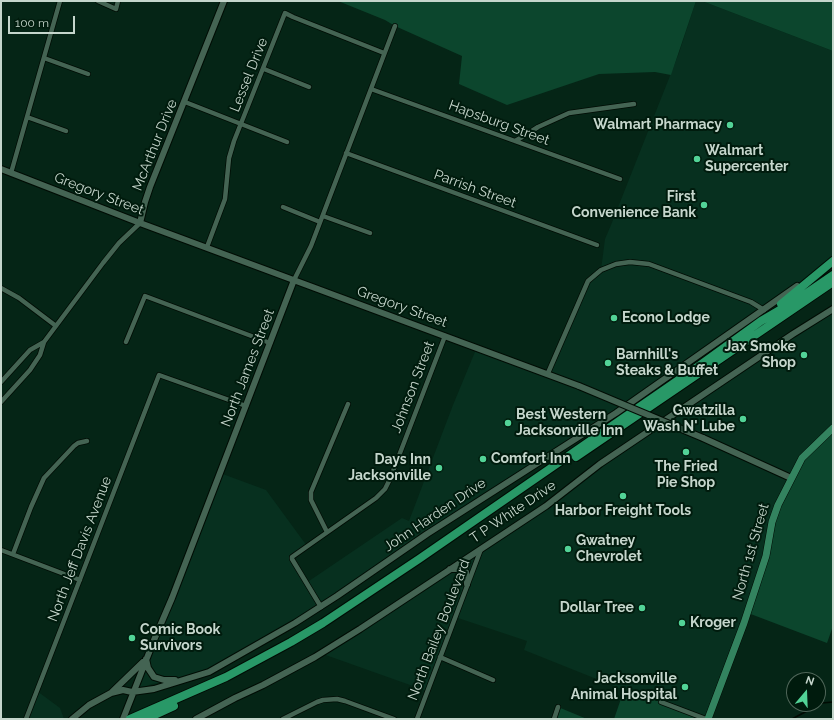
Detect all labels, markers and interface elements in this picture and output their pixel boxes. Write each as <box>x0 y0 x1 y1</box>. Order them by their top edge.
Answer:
scale bar <box>10 8 77 34</box>
text: 100 m <box>15 16 49 30</box>
street label: Lessel Drive <box>226 35 272 115</box>
street label: McArthur Drive <box>129 97 181 193</box>
street label: Hapsburg Street <box>446 97 552 149</box>
place label: Walmart Pharmacy <box>593 117 722 133</box>
marker: Walmart Pharmacy <box>725 120 735 130</box>
place label: Walmart Supercenter <box>705 143 789 176</box>
marker: Walmart Supercenter <box>692 154 702 164</box>
street label: Parrish Street <box>432 166 518 212</box>
street label: Gregory Street <box>52 169 146 219</box>
place label: First Convenience Bank <box>572 189 696 222</box>
marker: First Convenience Bank <box>699 200 709 210</box>
street label: Gregory Street <box>355 283 449 331</box>
street label: North James Street <box>218 307 278 429</box>
place label: Econo Lodge <box>622 310 710 326</box>
marker: Econo Lodge <box>609 313 619 323</box>
street label: Johnson Street <box>388 339 438 435</box>
place label: Jax Smoke Shop <box>725 339 796 372</box>
place label: Barnhill's Steaks & Buffet <box>616 347 718 380</box>
marker: Jax Smoke Shop <box>799 350 809 360</box>
marker: Barnhill's Steaks & Buffet <box>603 358 613 368</box>
place label: Gwatzilla Wash N' Lube <box>643 403 735 436</box>
place label: Best Western Jacksonville Inn <box>516 407 623 440</box>
marker: Gwatzilla Wash N' Lube <box>738 414 748 424</box>
marker: Best Western Jacksonville Inn <box>503 418 513 428</box>
marker: The Fried Pie Shop <box>681 447 691 457</box>
place label: Comfort Inn <box>491 451 571 467</box>
place label: Days Inn Jacksonville <box>348 452 431 484</box>
marker: Comfort Inn <box>478 454 488 464</box>
place label: The Fried Pie Shop <box>655 459 717 492</box>
marker: Days Inn Jacksonville <box>434 463 444 473</box>
street label: North Jeff Davis Avenue <box>45 474 115 624</box>
street label: John Harden Drive <box>381 475 489 555</box>
street label: T P White Drive <box>467 477 559 547</box>
marker: Harbor Freight Tools <box>618 491 628 501</box>
street label: North 1st Street <box>729 502 773 602</box>
place label: Harbor Freight Tools <box>555 503 691 519</box>
place label: Gwatney Chevrolet <box>576 533 642 566</box>
marker: Gwatney Chevrolet <box>563 544 573 554</box>
street label: North Bailey Boulevard <box>404 557 474 703</box>
place label: Dollar Tree <box>560 600 634 616</box>
marker: Dollar Tree <box>637 603 647 613</box>
place label: Kroger <box>690 615 736 631</box>
marker: Kroger <box>677 618 687 628</box>
place label: Comic Book Survivors <box>140 622 220 654</box>
marker: Comic Book Survivors <box>127 633 137 643</box>
place label: Jacksonville Animal Hospital <box>571 671 677 704</box>
north arrow <box>786 672 826 712</box>
text: N <box>804 674 816 689</box>
marker: Jacksonville Animal Hospital <box>680 682 690 692</box>

